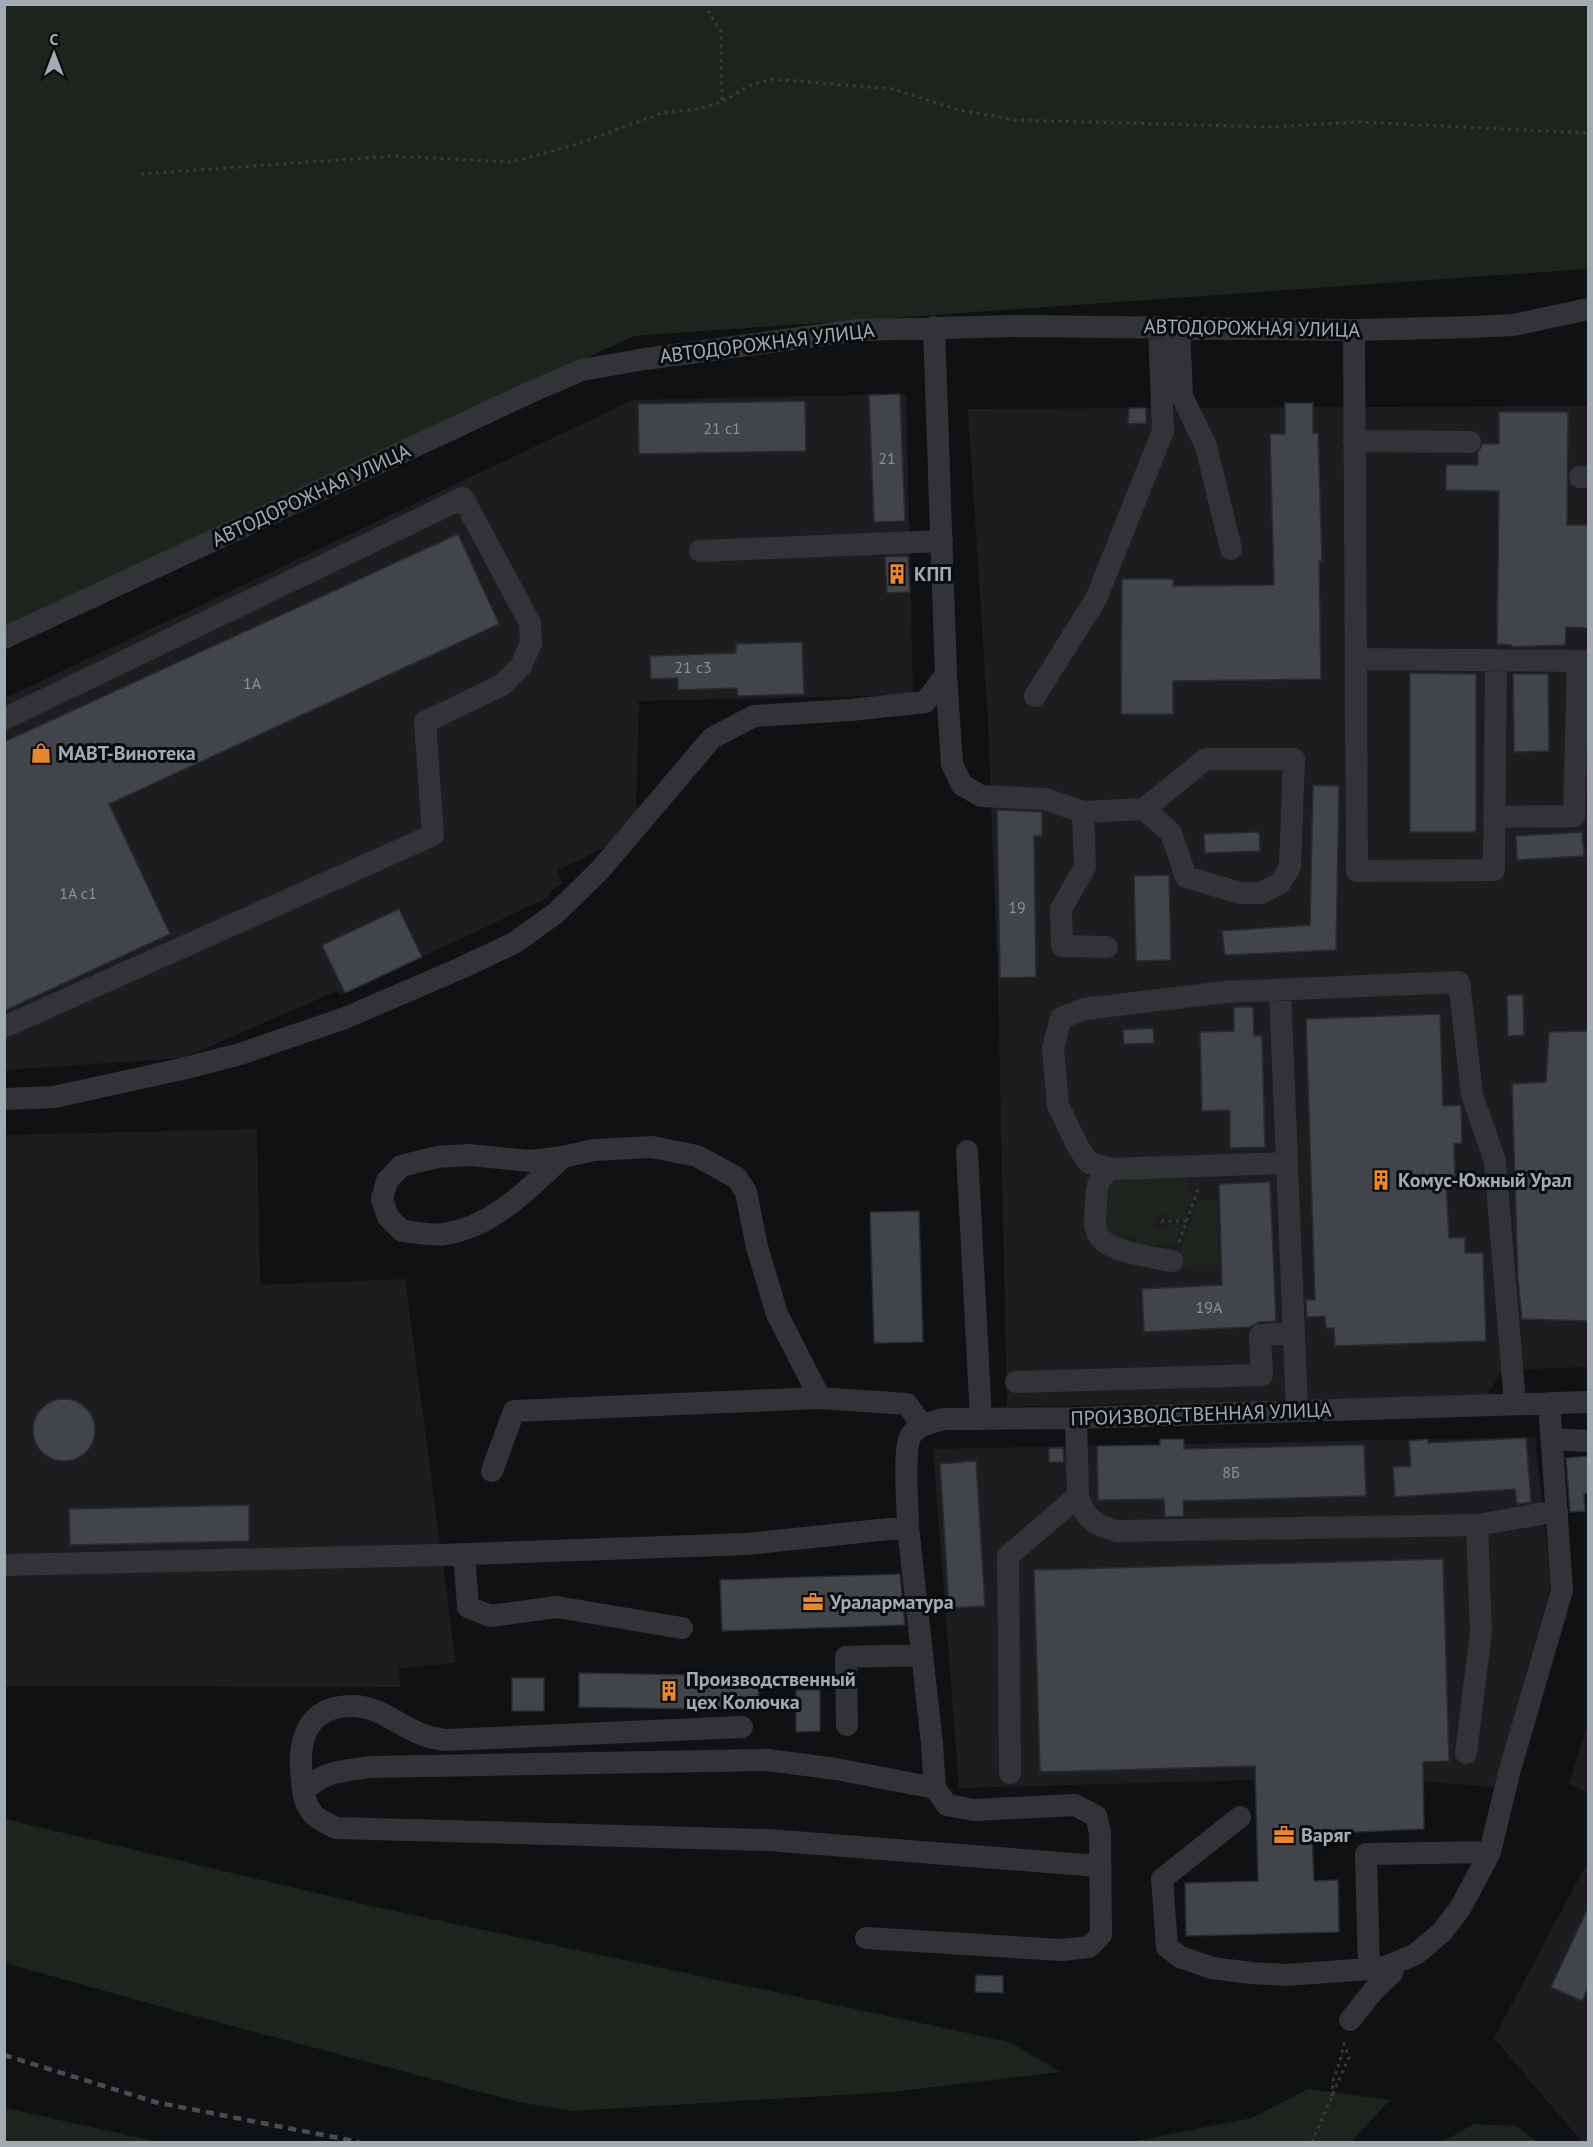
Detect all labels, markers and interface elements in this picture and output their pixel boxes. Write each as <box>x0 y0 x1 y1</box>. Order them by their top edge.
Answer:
north arrow <box>24 24 84 84</box>
text: С <box>50 29 59 49</box>
street label: АВТОДОРОЖНАЯ УЛИЦА <box>1144 313 1361 343</box>
street label: АВТОДОРОЖНАЯ УЛИЦА <box>658 317 876 369</box>
house number: 21 с1 <box>703 418 741 438</box>
street label: АВТОДОРОЖНАЯ УЛИЦА <box>208 437 415 552</box>
house number: 21 <box>878 448 896 468</box>
place label: КПП <box>914 561 952 587</box>
building icon: КПП <box>885 562 909 586</box>
house number: 21 с3 <box>674 657 712 677</box>
house number: 1А <box>243 673 262 693</box>
place label: МАВТ-Винотека <box>58 740 196 766</box>
shop icon: МАВТ-Винотека <box>29 741 53 765</box>
house number: 1А с1 <box>59 883 97 903</box>
house number: 19 <box>1008 897 1026 917</box>
place label: Комус-Южный Урал <box>1398 1167 1572 1193</box>
building icon: Комус-Южный Урал <box>1369 1168 1393 1192</box>
house number: 19А <box>1196 1297 1223 1317</box>
street label: ПРОИЗВОДСТВЕННАЯ УЛИЦА <box>1070 1396 1332 1432</box>
house number: 8Б <box>1222 1462 1240 1482</box>
place label: Ураларматура <box>829 1589 954 1615</box>
office icon: Ураларматура <box>801 1590 825 1614</box>
place label: Производственный цех Колючка <box>686 1666 856 1715</box>
building icon: Производственный цех Колючка <box>657 1679 681 1703</box>
place label: Варяг <box>1301 1822 1352 1848</box>
office icon: Варяг <box>1272 1823 1296 1847</box>

